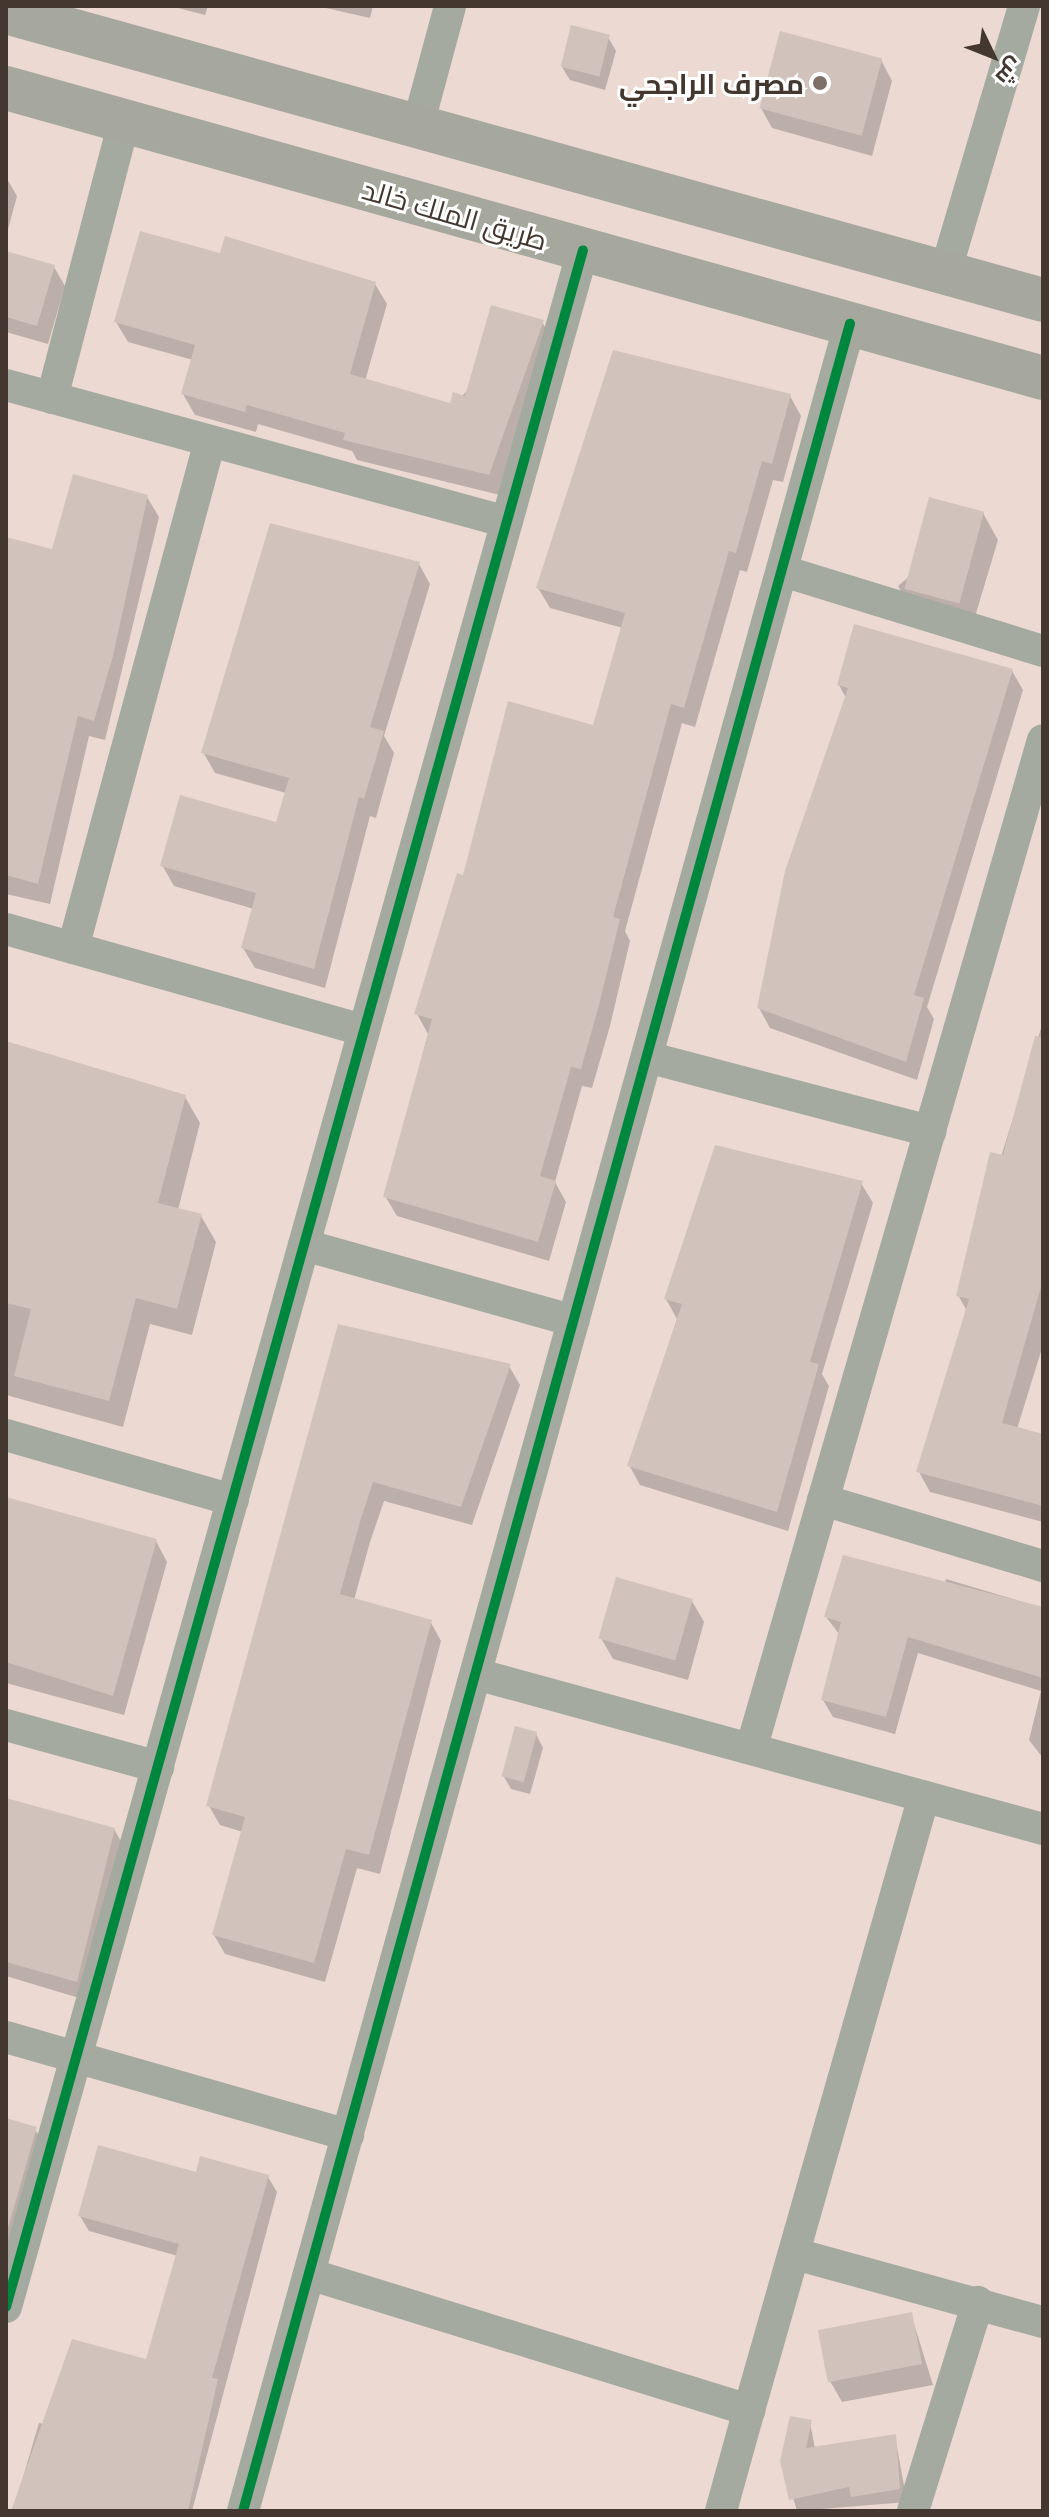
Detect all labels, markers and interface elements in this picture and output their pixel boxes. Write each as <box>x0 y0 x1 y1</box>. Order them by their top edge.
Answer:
north arrow <box>953 16 1033 96</box>
text: ش <box>990 52 1031 93</box>
place label: مصرف الراجحي <box>619 66 804 100</box>
marker: مصرف الراجحي <box>811 74 829 92</box>
street label: طريق الملك خالد <box>359 172 551 256</box>

